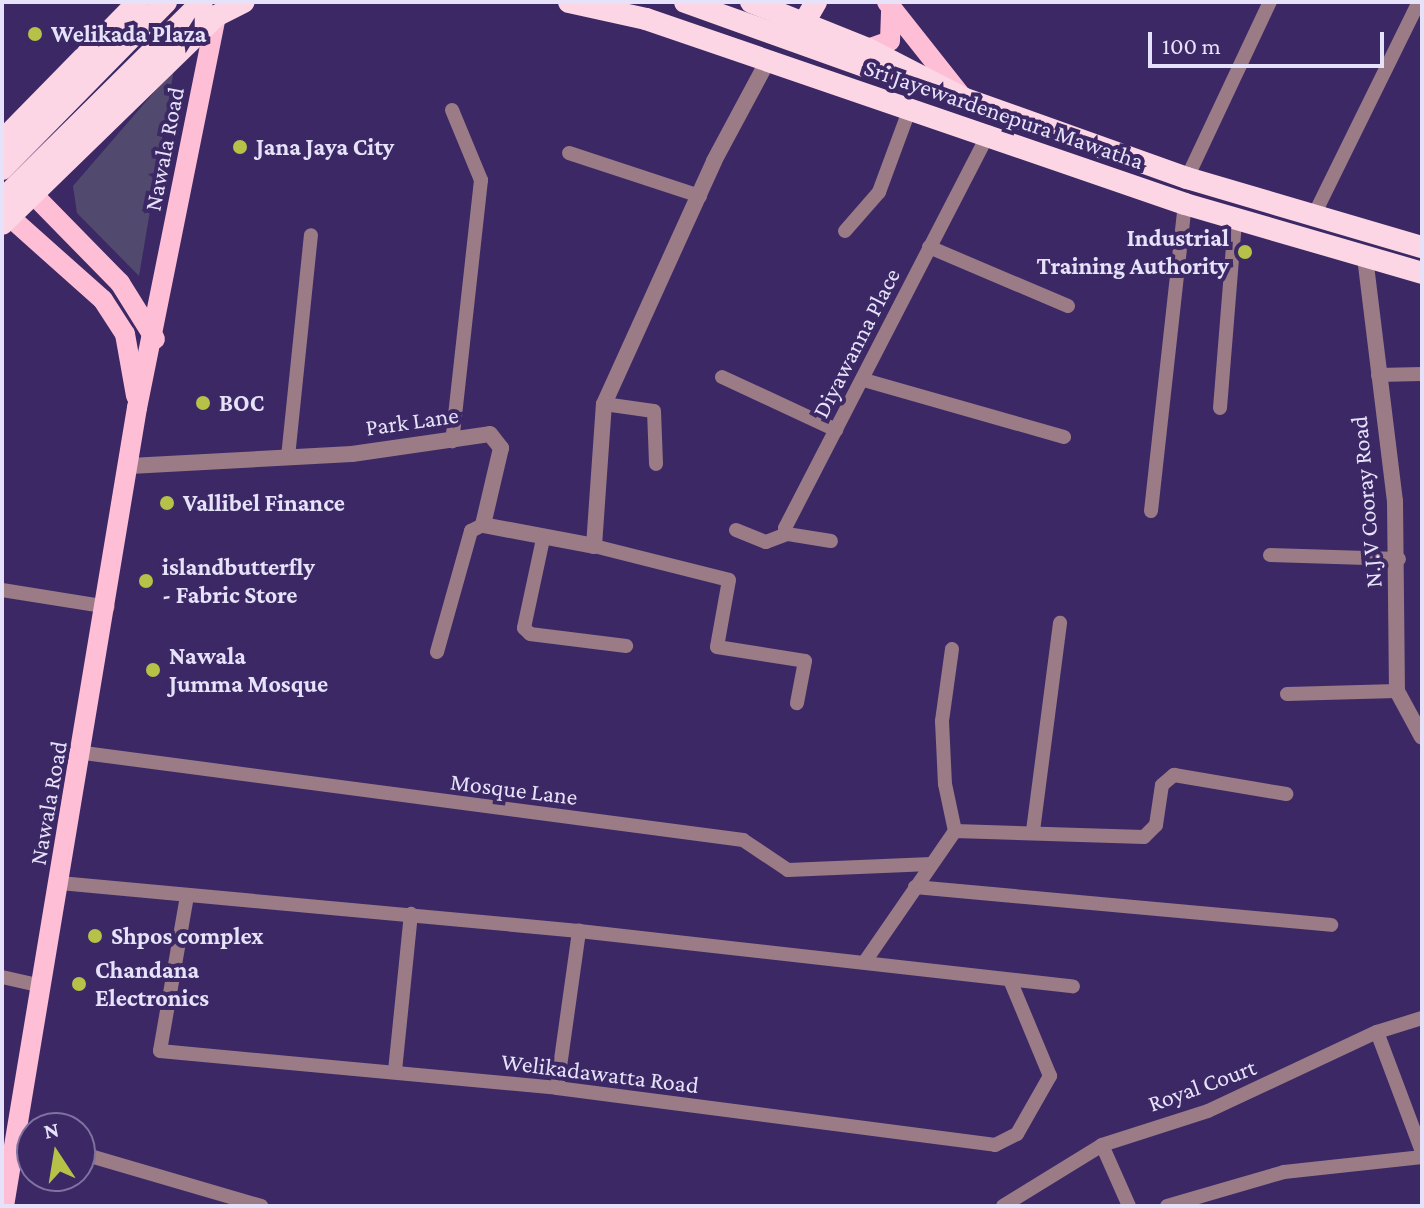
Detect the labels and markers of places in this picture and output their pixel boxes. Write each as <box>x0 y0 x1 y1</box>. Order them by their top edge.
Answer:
place label: Welikada Plaza <box>51 20 206 48</box>
marker: Welikada Plaza <box>26 25 44 43</box>
place label: Jana Jaya City <box>256 133 394 161</box>
marker: Jana Jaya City <box>231 138 249 156</box>
place label: Industrial Training Authority <box>1036 224 1229 280</box>
marker: Industrial Training Authority <box>1236 243 1254 261</box>
place label: BOC <box>219 389 264 417</box>
marker: BOC <box>194 394 212 412</box>
place label: Vallibel Finance <box>183 489 345 517</box>
marker: Vallibel Finance <box>158 494 176 512</box>
place label: islandbutterfly - Fabric Store <box>162 553 315 609</box>
marker: islandbutterfly - Fabric Store <box>137 572 155 590</box>
place label: Nawala Jumma Mosque <box>169 642 328 698</box>
marker: Nawala Jumma Mosque <box>144 661 162 679</box>
place label: Shpos complex <box>111 922 263 950</box>
marker: Shpos complex <box>86 927 104 945</box>
place label: Chandana Electronics <box>95 956 209 1012</box>
marker: Chandana Electronics <box>70 975 88 993</box>

